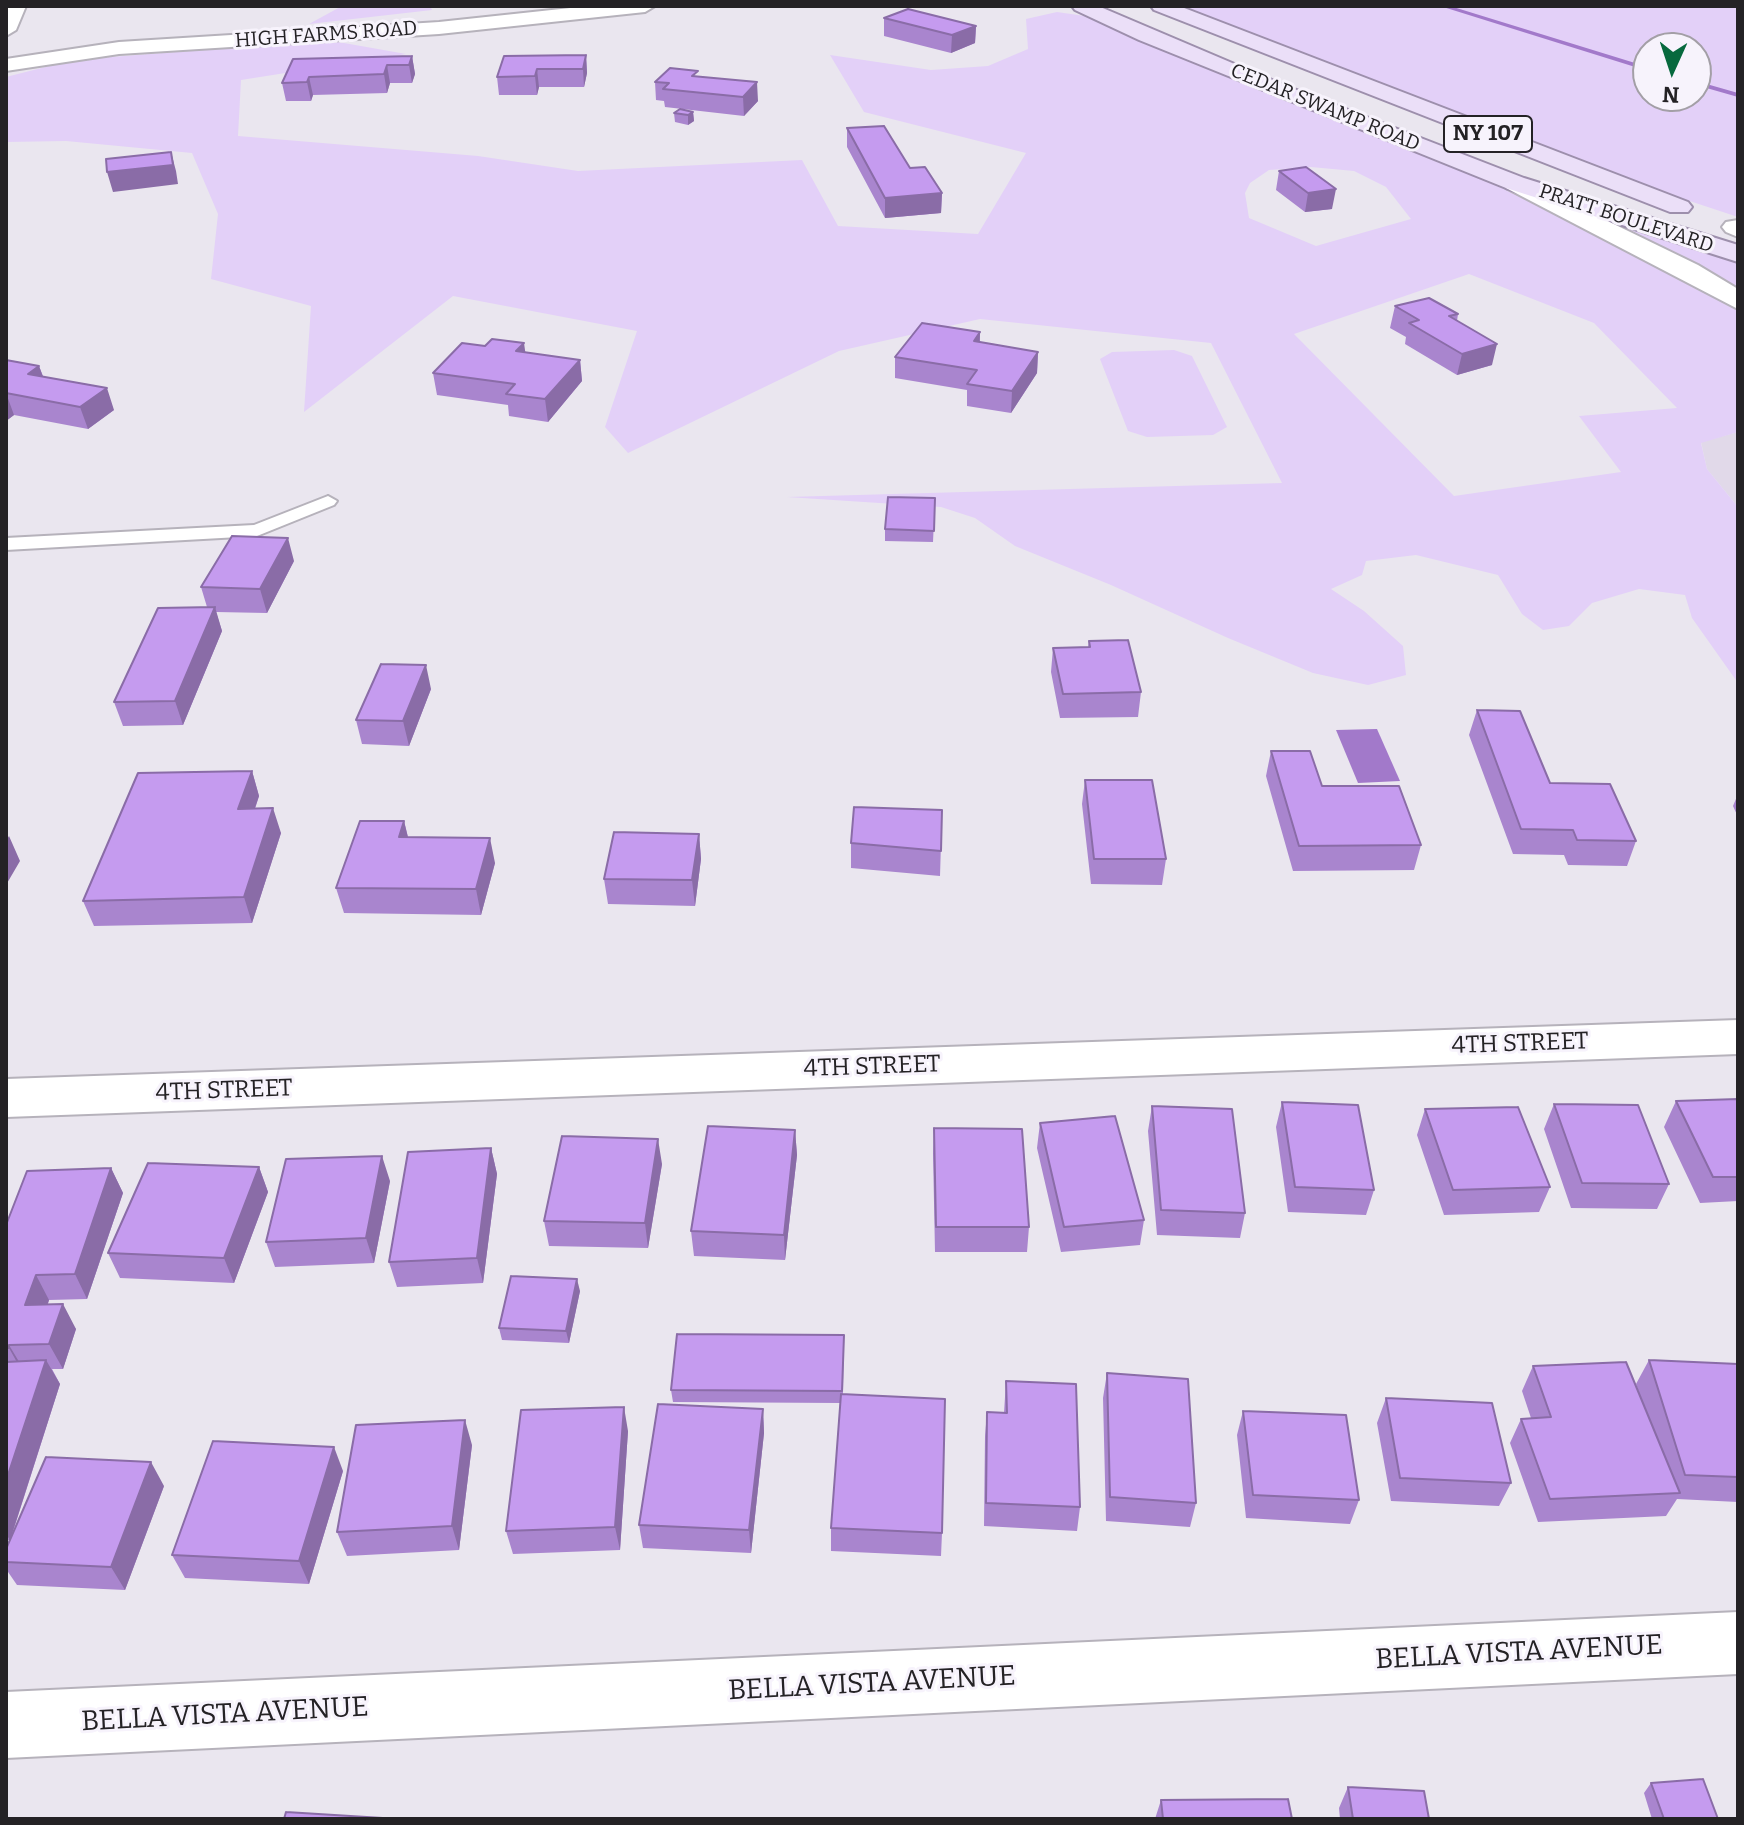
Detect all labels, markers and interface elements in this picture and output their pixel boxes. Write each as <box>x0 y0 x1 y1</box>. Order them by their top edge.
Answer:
street label: HIGH FARMS ROAD <box>234 17 418 53</box>
north arrow <box>1632 32 1712 112</box>
street label: CEDAR SWAMP ROAD <box>1227 59 1423 157</box>
text: N <box>1662 81 1680 108</box>
road number: NY 107 <box>1444 116 1532 152</box>
street label: PRATT BOULEVARD <box>1536 179 1716 259</box>
street label: 4TH STREET <box>1451 1027 1589 1061</box>
street label: 4TH STREET <box>803 1050 941 1084</box>
street label: 4TH STREET <box>155 1074 293 1108</box>
street label: BELLA VISTA AVENUE <box>1374 1629 1664 1677</box>
street label: BELLA VISTA AVENUE <box>727 1660 1017 1708</box>
street label: BELLA VISTA AVENUE <box>80 1691 370 1739</box>

